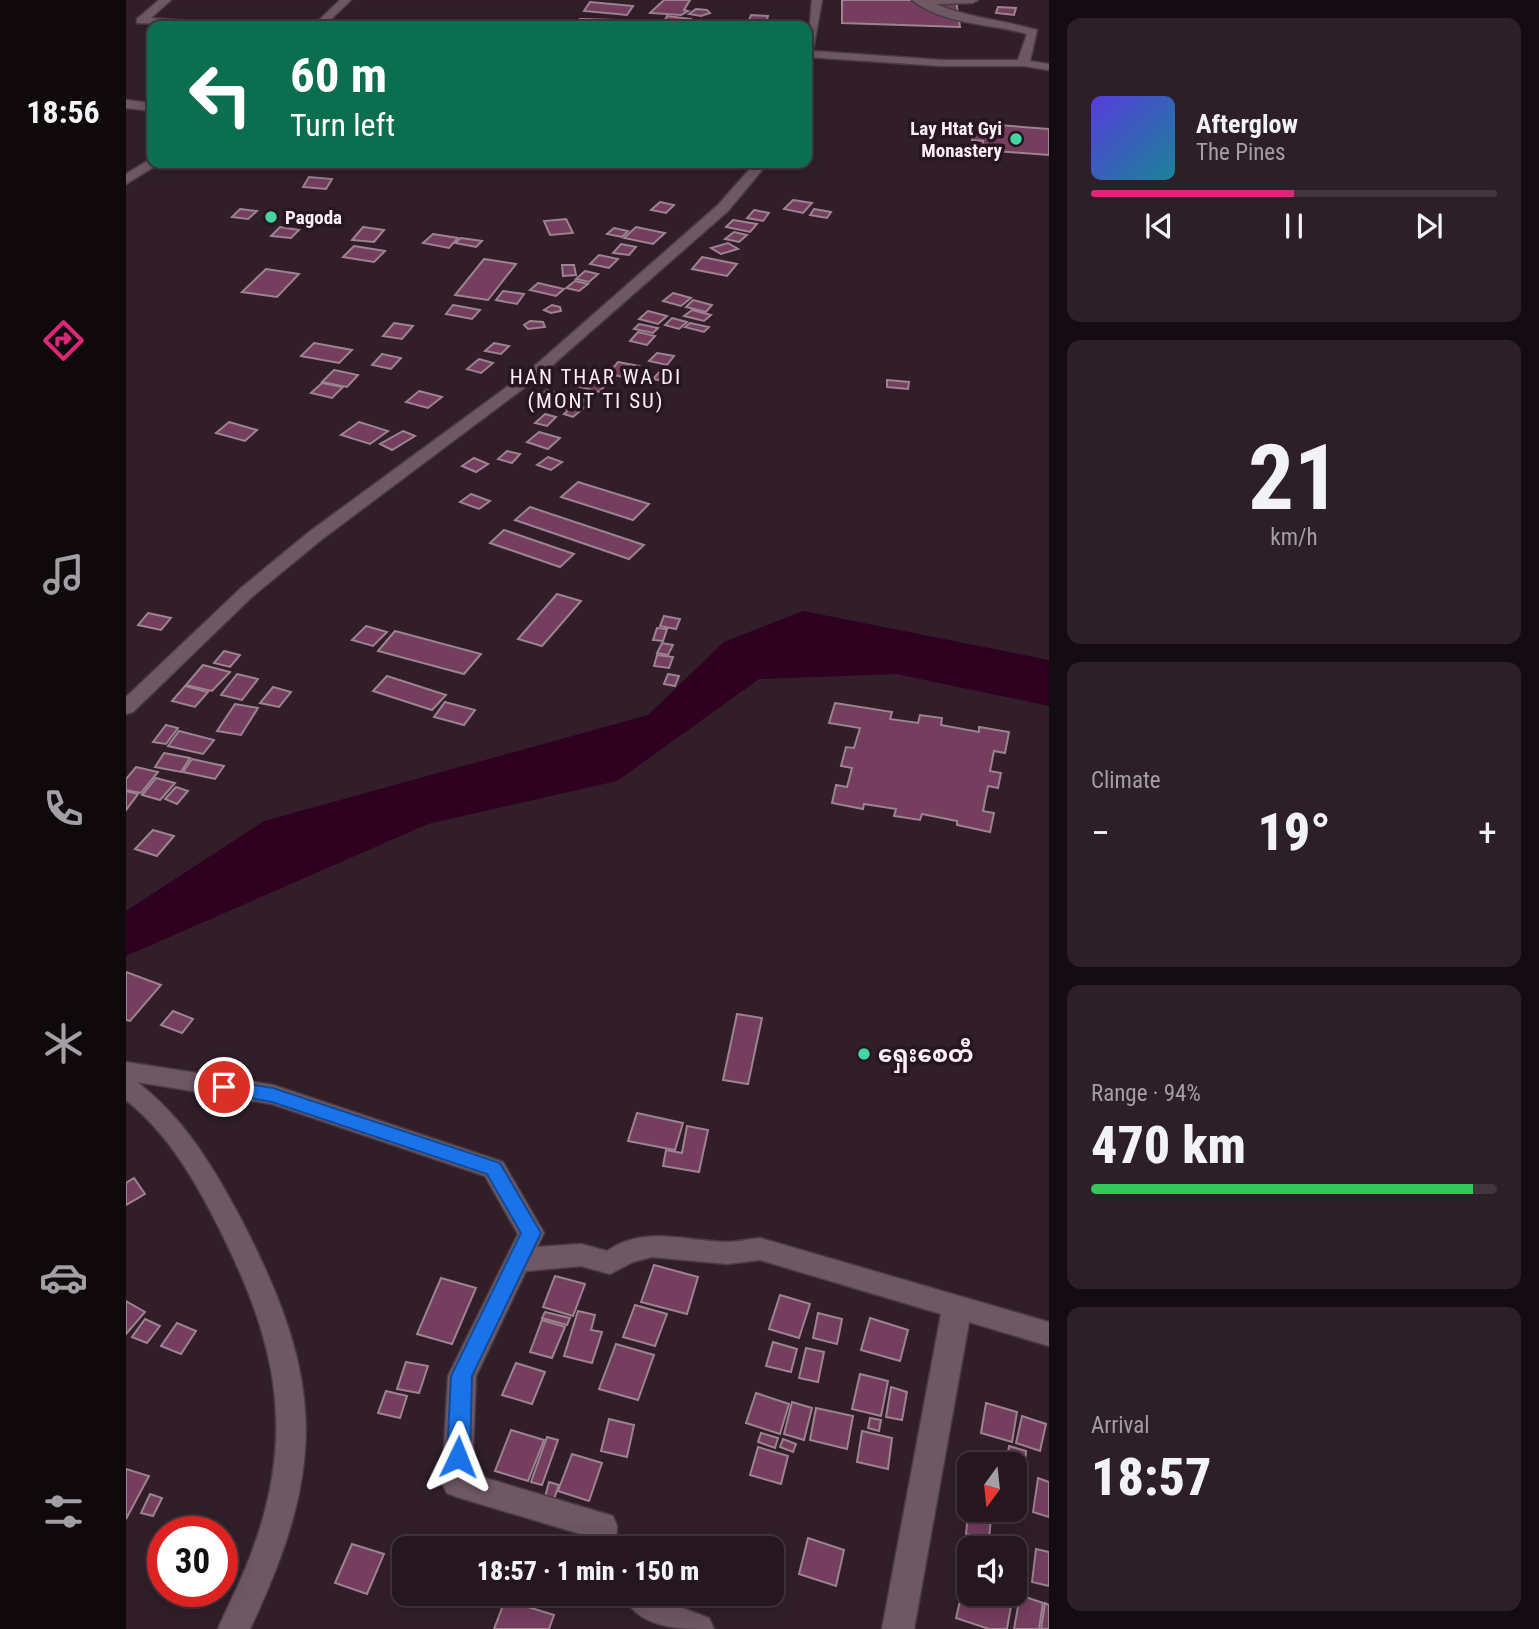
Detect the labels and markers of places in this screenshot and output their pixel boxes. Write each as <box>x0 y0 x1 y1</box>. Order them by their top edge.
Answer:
place label: Lay Htat Gyi Monastery <box>910 117 1003 162</box>
marker: Lay Htat Gyi Monastery <box>1008 131 1024 147</box>
place label: Pagoda <box>285 206 342 229</box>
marker: Pagoda <box>263 209 279 225</box>
place label: ရှေးစေတီ <box>878 1038 974 1073</box>
marker: ရှေးစေတီ <box>856 1046 872 1062</box>
pin <box>194 1057 254 1117</box>

